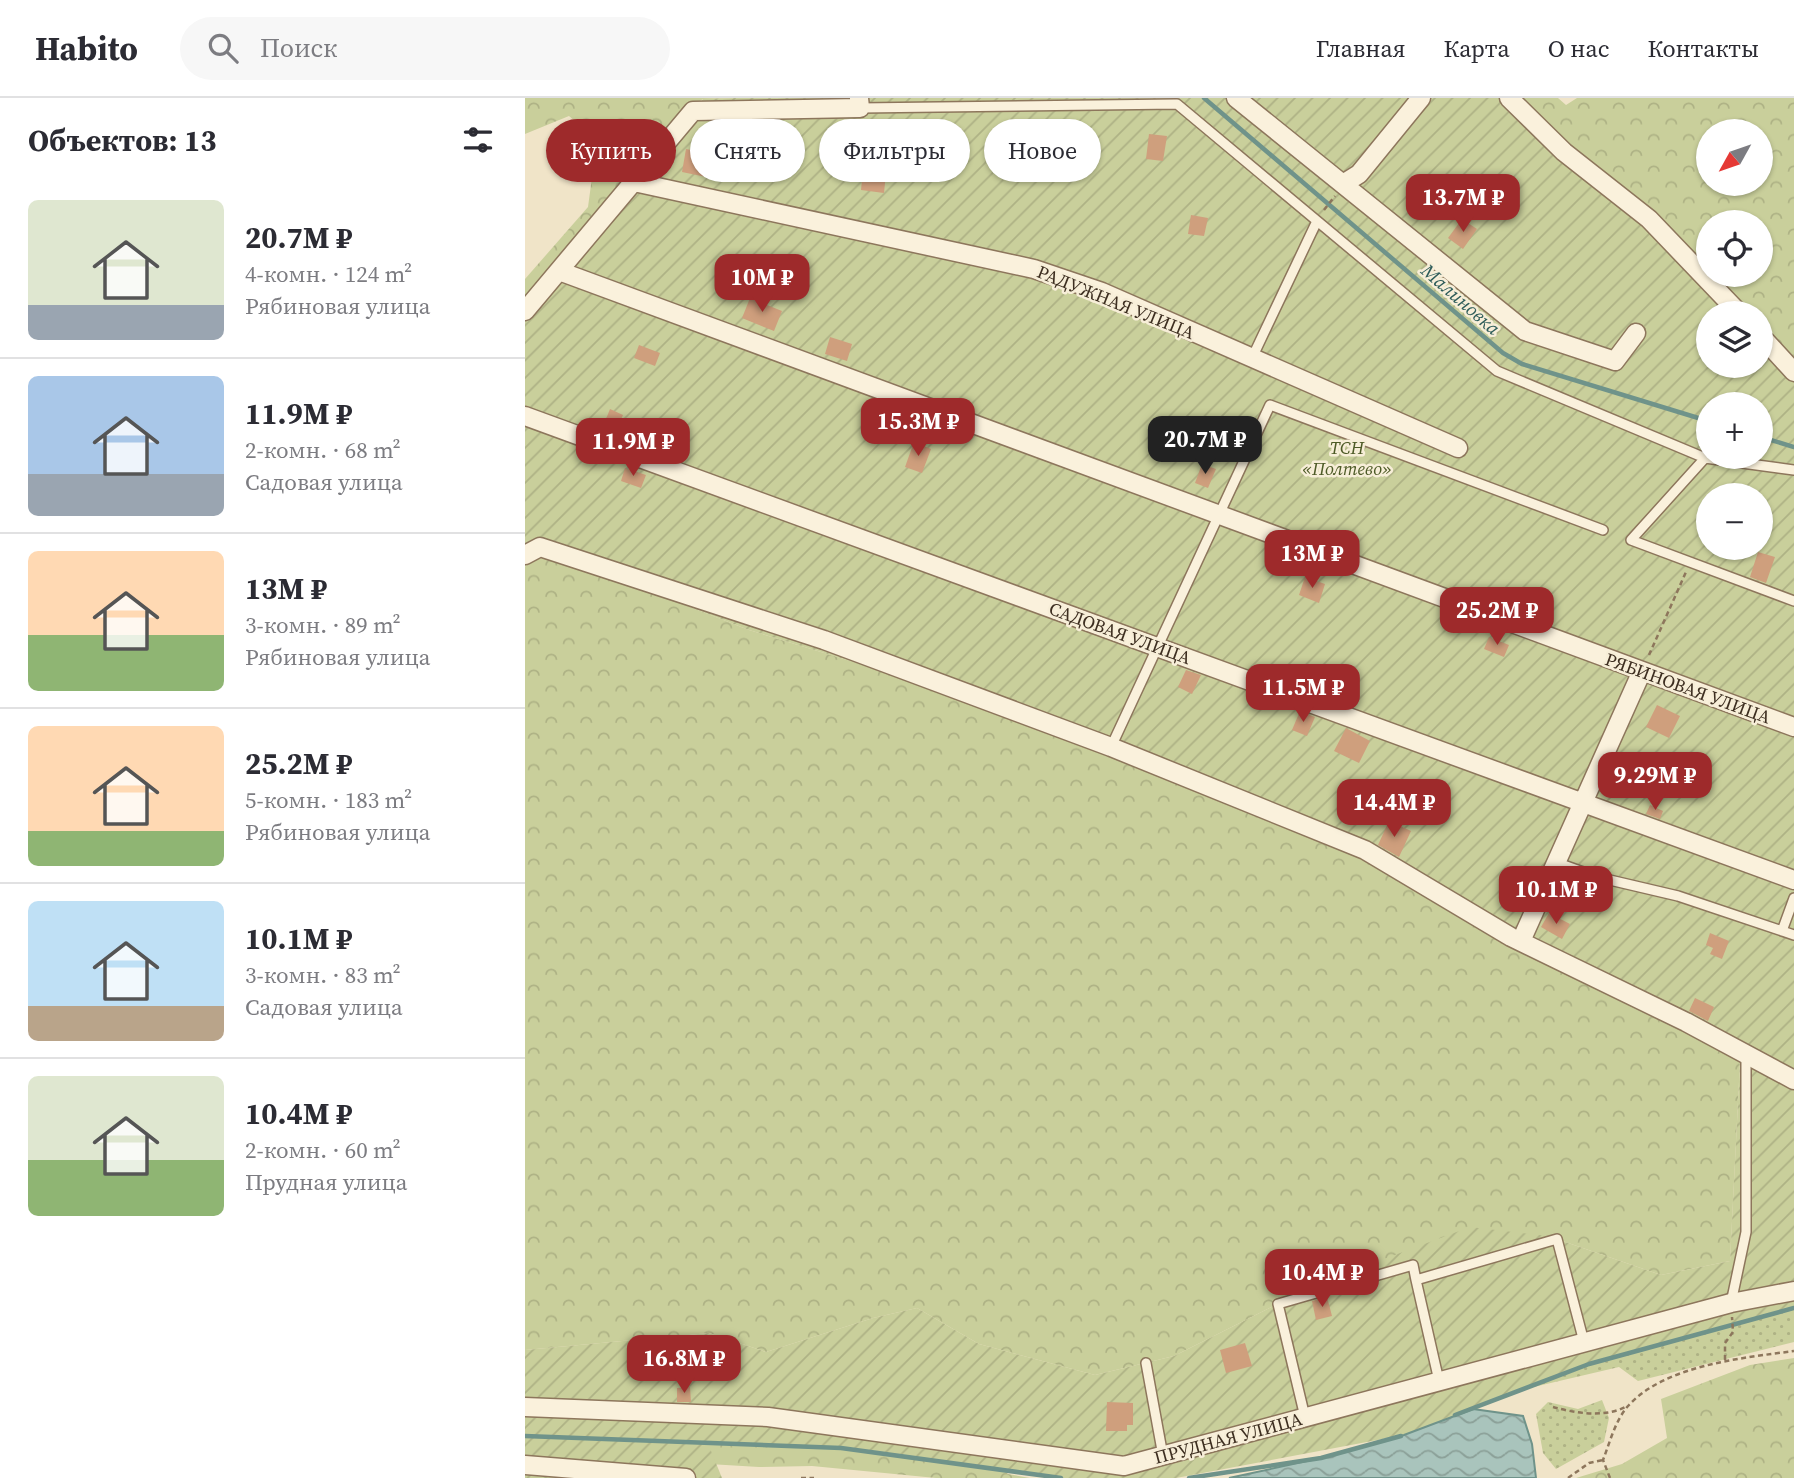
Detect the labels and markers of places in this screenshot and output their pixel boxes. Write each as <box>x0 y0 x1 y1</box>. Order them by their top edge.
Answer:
pin: 13.7M ₽ <box>1398 174 1528 234</box>
pin: 10M ₽ <box>713 254 811 314</box>
pin: 15.3M ₽ <box>853 398 983 458</box>
pin: 20.7M ₽ <box>1140 416 1270 476</box>
pin: 11.9M ₽ <box>568 418 698 478</box>
pin: 13M ₽ <box>1263 531 1361 590</box>
pin: 25.2M ₽ <box>1432 588 1562 647</box>
pin: 11.5M ₽ <box>1238 664 1368 724</box>
pin: 9.29M ₽ <box>1590 752 1720 812</box>
pin: 14.4M ₽ <box>1329 780 1459 839</box>
pin: 10.1M ₽ <box>1491 866 1621 926</box>
pin: 10.4M ₽ <box>1257 1250 1387 1309</box>
pin: 16.8M ₽ <box>619 1336 749 1395</box>

